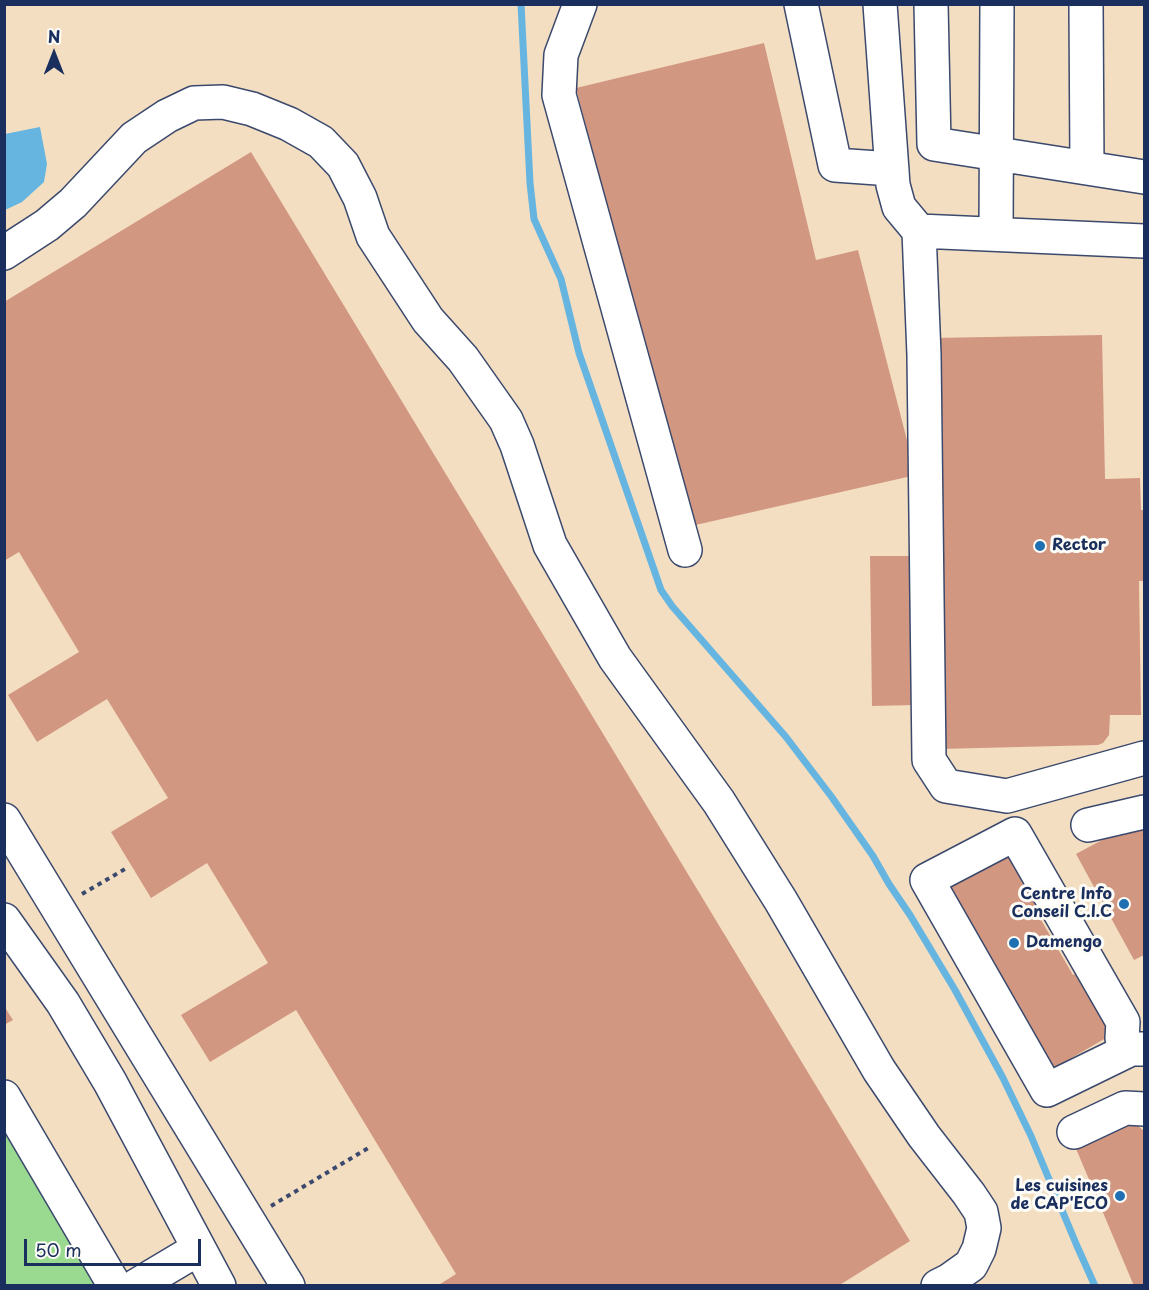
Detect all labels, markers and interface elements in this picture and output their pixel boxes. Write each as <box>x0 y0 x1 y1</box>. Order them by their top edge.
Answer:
north arrow <box>24 24 84 84</box>
text: N <box>48 24 60 48</box>
place label: Rector <box>1052 536 1106 556</box>
marker: Rector <box>1033 539 1047 553</box>
place label: Centre Info Conseil C.I.C <box>1011 885 1112 923</box>
marker: Centre Info Conseil C.I.C <box>1117 897 1131 911</box>
place label: Damengo <box>1026 933 1102 953</box>
marker: Damengo <box>1007 936 1021 950</box>
place label: Les cuisines de CAP'ECO <box>1011 1177 1108 1215</box>
marker: Les cuisines de CAP'ECO <box>1113 1189 1127 1203</box>
scale bar <box>27 1227 204 1265</box>
text: 50 m <box>35 1236 82 1263</box>

